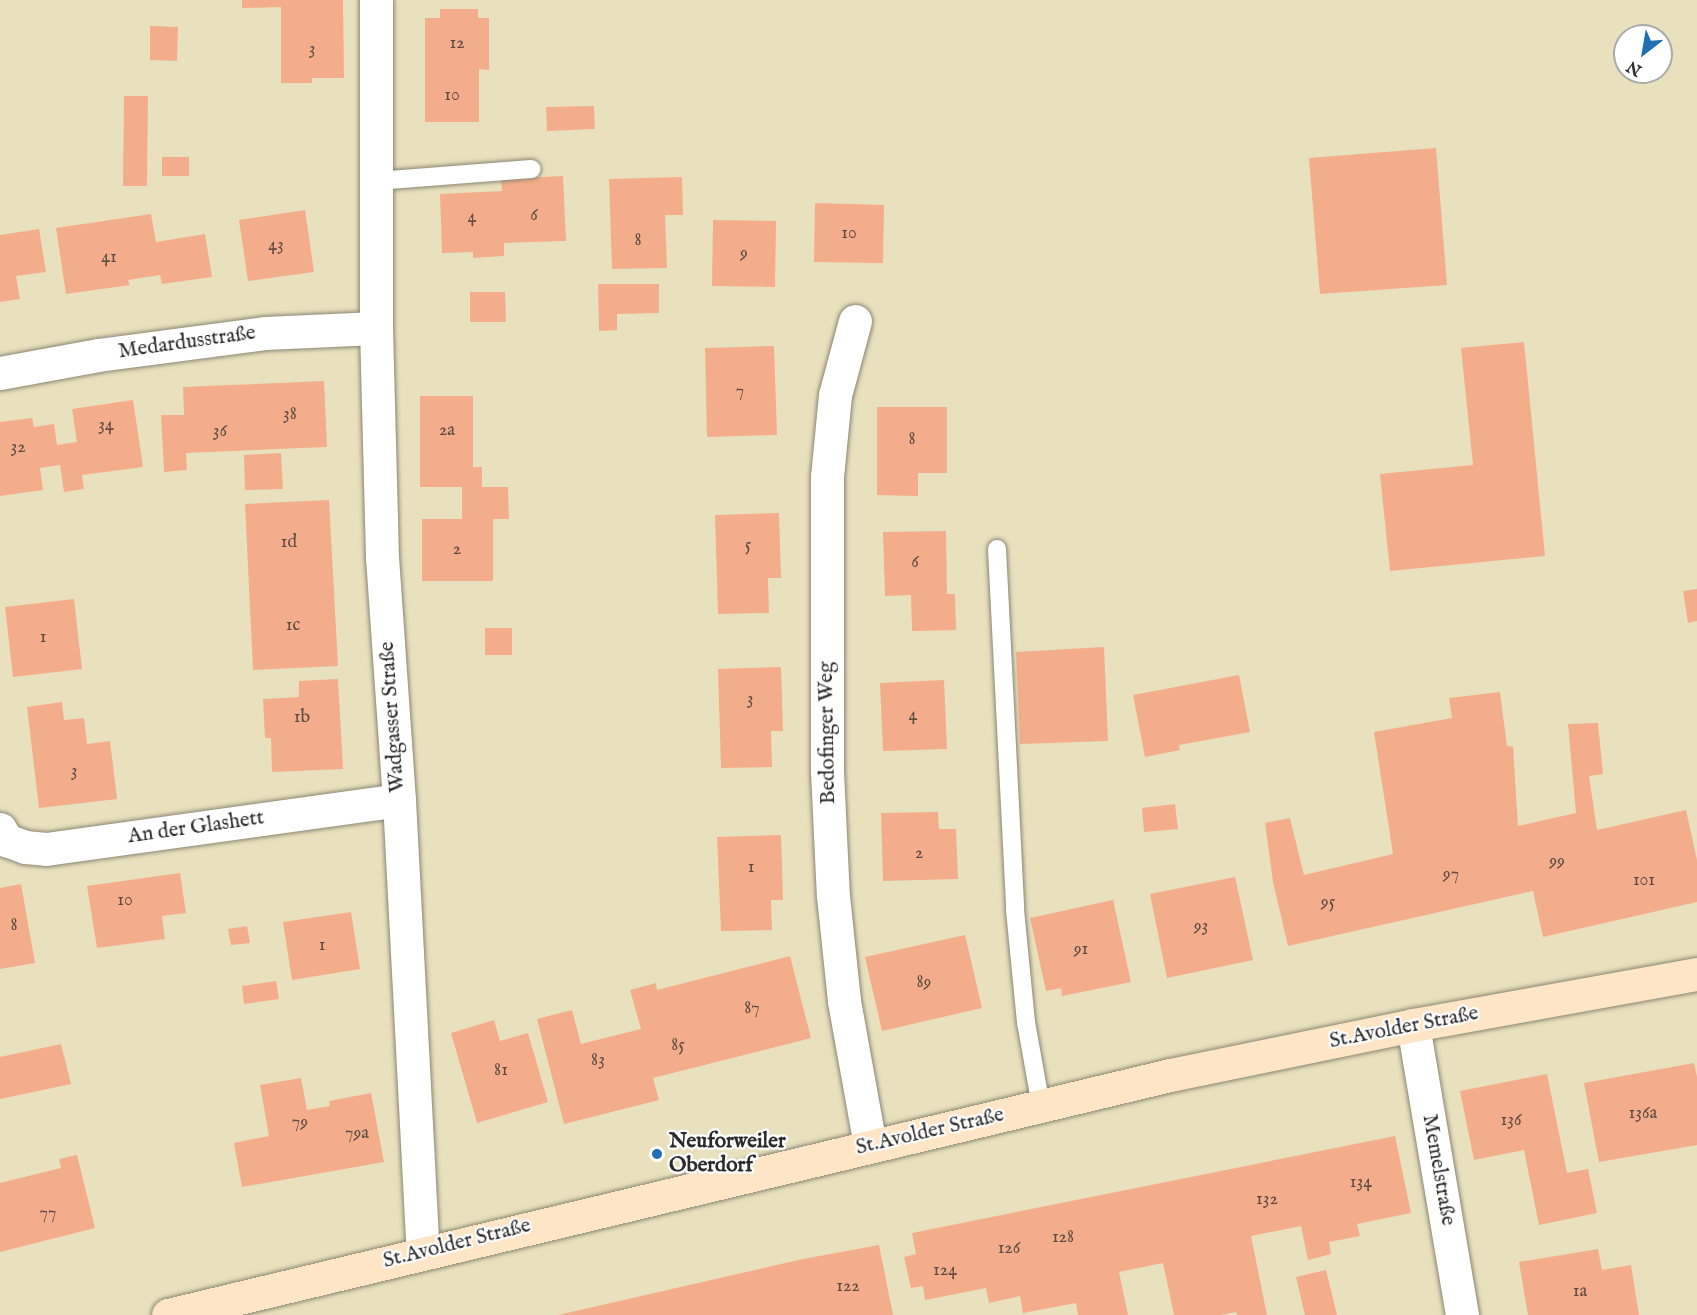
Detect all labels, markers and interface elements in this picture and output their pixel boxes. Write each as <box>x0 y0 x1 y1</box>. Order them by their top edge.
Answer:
north arrow <box>1613 24 1673 84</box>
house number: 12 <box>449 33 465 55</box>
house number: 3 <box>309 39 315 61</box>
text: N <box>1624 56 1646 80</box>
house number: 10 <box>444 85 460 107</box>
house number: 6 <box>530 205 538 227</box>
house number: 4 <box>468 207 476 229</box>
house number: 10 <box>841 223 857 245</box>
house number: 8 <box>634 230 642 252</box>
house number: 43 <box>268 235 284 257</box>
house number: 9 <box>740 243 748 265</box>
house number: 41 <box>101 247 117 269</box>
street label: Medardusstraße <box>117 321 257 365</box>
house number: 7 <box>736 381 744 403</box>
house number: 38 <box>283 404 297 426</box>
house number: 34 <box>98 415 114 437</box>
house number: 2a <box>439 420 455 442</box>
house number: 36 <box>213 421 227 443</box>
house number: 8 <box>908 429 916 451</box>
house number: 32 <box>10 437 26 459</box>
house number: 1d <box>281 532 297 554</box>
house number: 5 <box>745 535 751 557</box>
house number: 2 <box>453 539 461 561</box>
house number: 6 <box>911 552 919 574</box>
house number: 1c <box>286 615 300 637</box>
house number: 1 <box>40 627 46 649</box>
street label: Wadgasser Straße <box>375 641 411 793</box>
street label: Bedofinger Weg <box>814 661 842 805</box>
house number: 3 <box>747 689 753 711</box>
house number: 4 <box>909 705 917 727</box>
house number: 1b <box>294 707 310 729</box>
house number: 3 <box>71 761 77 783</box>
street label: An der Glashett <box>126 806 266 850</box>
house number: 2 <box>915 843 923 865</box>
house number: 99 <box>1549 851 1565 873</box>
house number: 1 <box>748 857 754 879</box>
house number: 97 <box>1443 864 1459 886</box>
house number: 101 <box>1633 870 1655 892</box>
house number: 10 <box>117 890 133 912</box>
house number: 95 <box>1321 892 1335 914</box>
house number: 8 <box>10 915 18 937</box>
house number: 93 <box>1194 916 1208 938</box>
house number: 1 <box>319 935 325 957</box>
house number: 91 <box>1074 939 1088 961</box>
house number: 89 <box>917 972 931 994</box>
house number: 87 <box>744 998 760 1020</box>
street label: St.Avolder Straße <box>1327 1001 1481 1055</box>
house number: 85 <box>671 1035 685 1057</box>
house number: 83 <box>591 1050 605 1072</box>
house number: 81 <box>494 1060 508 1082</box>
street label: St.Avolder Straße <box>854 1103 1006 1161</box>
house number: 136a <box>1629 1103 1657 1125</box>
house number: 136 <box>1500 1110 1522 1132</box>
house number: 79 <box>292 1112 308 1134</box>
street label: Memelstraße <box>1416 1112 1460 1228</box>
house number: 79a <box>345 1123 369 1145</box>
place label: Neuforweiler Oberdorf <box>669 1129 786 1179</box>
marker: Neuforweiler Oberdorf <box>650 1147 664 1161</box>
house number: 134 <box>1350 1172 1372 1194</box>
house number: 132 <box>1256 1189 1278 1211</box>
house number: 77 <box>40 1203 56 1225</box>
street label: St.Avolder Straße <box>381 1214 533 1274</box>
house number: 128 <box>1052 1227 1074 1249</box>
house number: 126 <box>998 1238 1020 1260</box>
house number: 124 <box>933 1260 957 1282</box>
house number: 122 <box>836 1276 860 1298</box>
house number: 1a <box>1573 1281 1587 1303</box>

